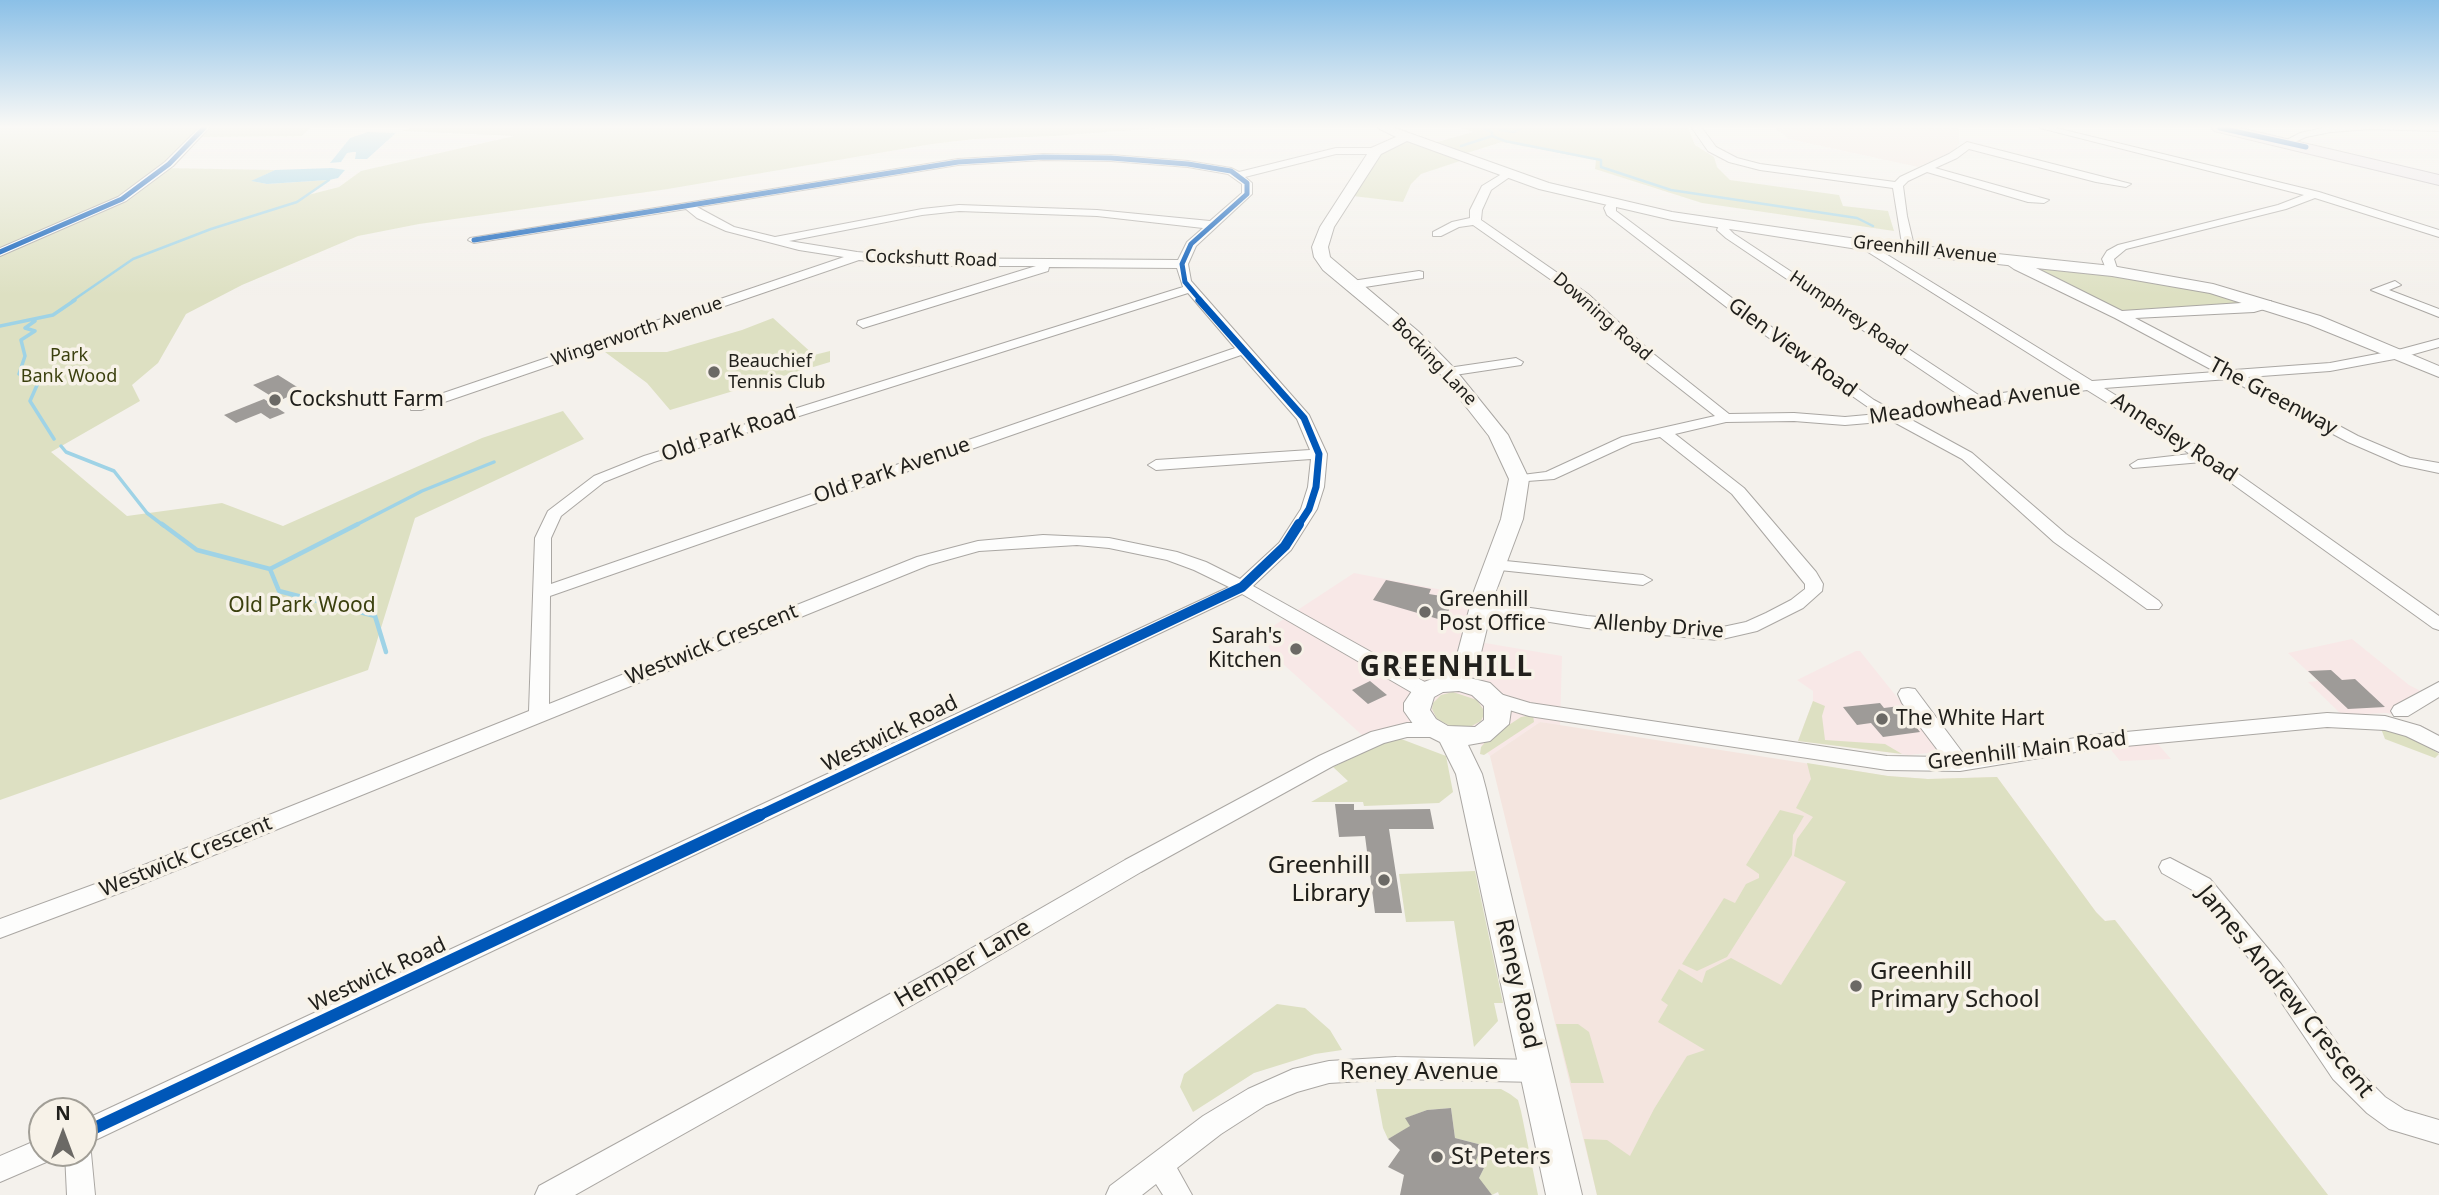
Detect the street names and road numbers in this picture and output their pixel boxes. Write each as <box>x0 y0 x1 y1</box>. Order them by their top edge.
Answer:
street label: Greenhill Avenue <box>1852 232 1998 268</box>
street label: Cockshutt Road <box>865 246 997 272</box>
street label: Humphrey Road <box>1785 267 1911 361</box>
street label: Downing Road <box>1548 268 1656 366</box>
street label: Wingerworth Avenue <box>549 293 725 371</box>
street label: Glen View Road <box>1723 293 1861 403</box>
street label: Bocking Lane <box>1387 314 1481 410</box>
street label: The Greenway <box>2205 353 2341 441</box>
street label: Meadowhead Avenue <box>1868 376 2082 430</box>
street label: Annesley Road <box>2106 388 2242 488</box>
street label: Old Park Road <box>658 400 800 468</box>
street label: Old Park Avenue <box>810 432 974 510</box>
street label: Westwick Crescent <box>622 599 802 691</box>
street label: Allenby Drive <box>1593 610 1725 644</box>
street label: Westwick Road <box>818 690 962 778</box>
street label: Greenhill Main Road <box>1926 726 2128 776</box>
street label: Westwick Crescent <box>96 811 276 903</box>
street label: James Andrew Crescent <box>2191 880 2379 1104</box>
street label: Hemper Lane <box>890 913 1036 1015</box>
street label: Reney Road <box>1488 916 1546 1052</box>
street label: Westwick Road <box>306 932 450 1018</box>
street label: Reney Avenue <box>1339 1058 1499 1086</box>

